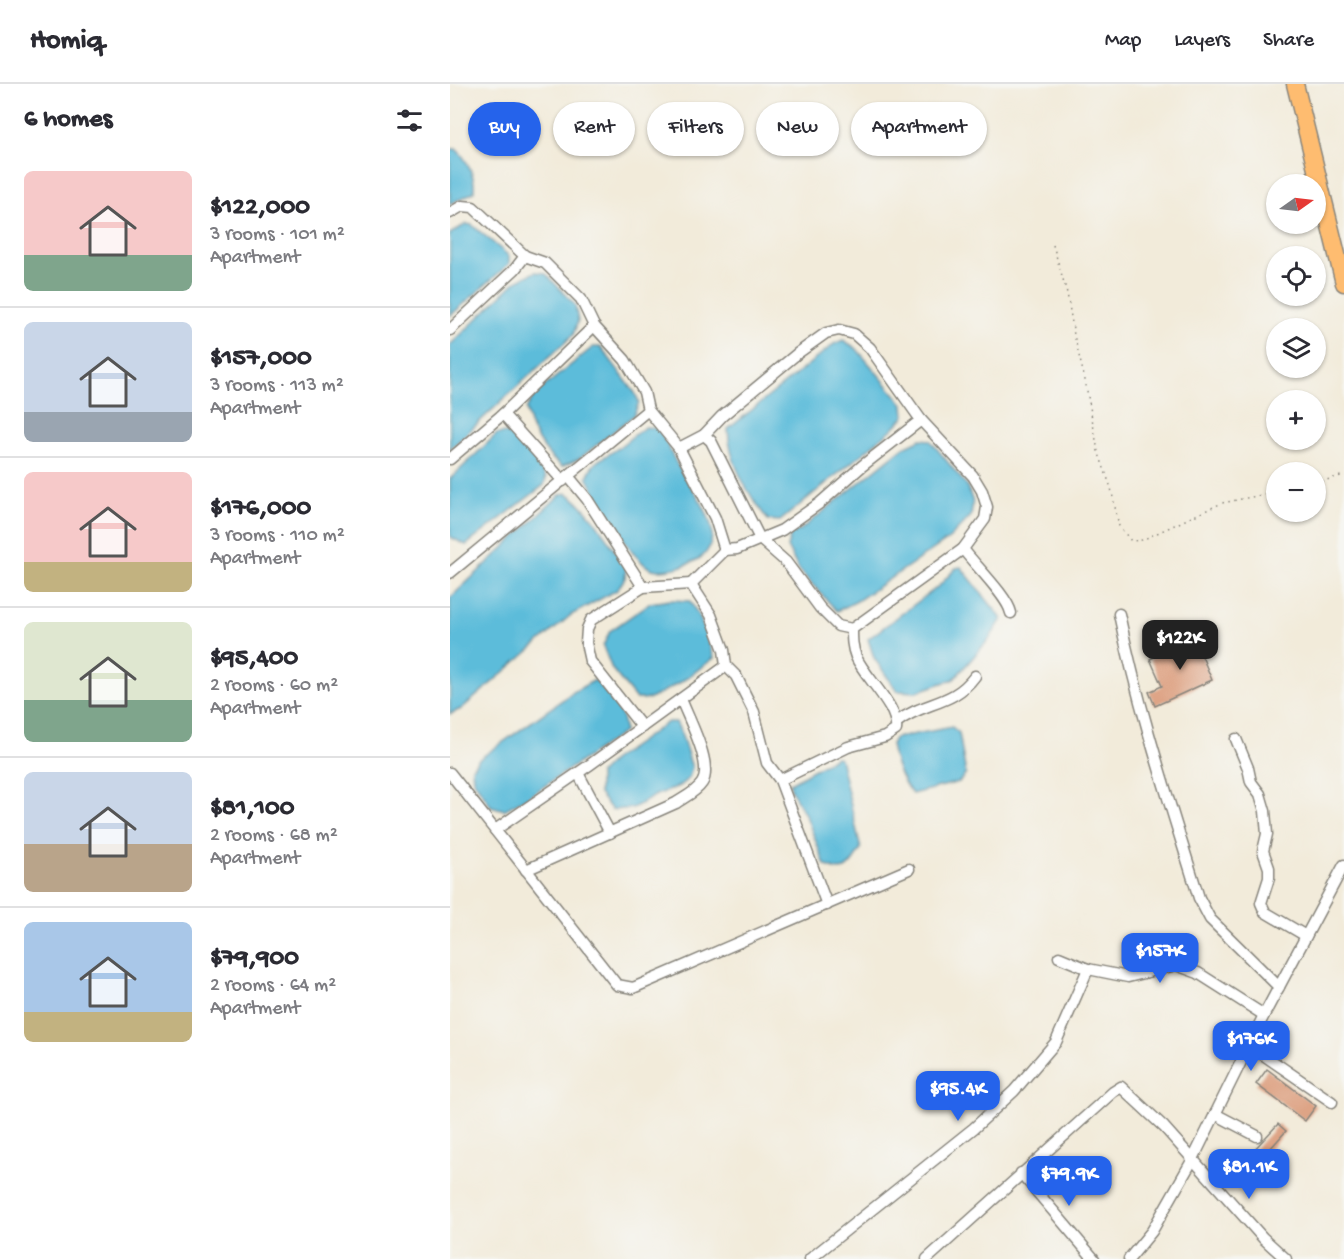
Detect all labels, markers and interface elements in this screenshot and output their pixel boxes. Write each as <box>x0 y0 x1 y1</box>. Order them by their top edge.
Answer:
text: Homiq <box>30 25 103 58</box>
text: Map <box>1105 29 1141 54</box>
text: Layers <box>1174 29 1230 54</box>
text: Share <box>1263 29 1314 54</box>
chip: Buy <box>468 102 541 156</box>
chip: Rent <box>553 102 635 156</box>
chip: Filters <box>647 102 744 156</box>
chip: New <box>756 102 839 156</box>
chip: Apartment <box>851 102 987 156</box>
icon: filters <box>393 104 426 137</box>
text: 6 homes <box>24 105 112 136</box>
north arrow <box>1266 174 1326 234</box>
map controls <box>1266 174 1326 522</box>
text: $122,000 <box>210 193 310 224</box>
icon: home <box>72 195 144 267</box>
text: 3 rooms · 101 m² <box>210 224 345 247</box>
button: locate <box>1266 246 1326 306</box>
text: Apartment <box>210 247 300 270</box>
button: layers <box>1266 318 1326 378</box>
text: $157,000 <box>210 344 312 375</box>
icon: home <box>72 346 144 418</box>
text: 3 rooms · 113 m² <box>210 375 344 398</box>
button: + <box>1266 390 1326 450</box>
text: Apartment <box>210 398 300 421</box>
button: − <box>1266 462 1326 522</box>
text: $176,000 <box>210 494 311 525</box>
icon: home <box>72 496 144 568</box>
text: 3 rooms · 110 m² <box>210 525 345 548</box>
text: Apartment <box>210 548 300 571</box>
pin: $122K <box>1138 620 1222 671</box>
text: $122K <box>1156 628 1204 651</box>
text: $95,400 <box>210 644 298 675</box>
icon: home <box>72 646 144 718</box>
text: 2 rooms · 60 m² <box>210 675 338 698</box>
text: Apartment <box>210 698 300 721</box>
text: $81,100 <box>210 794 295 825</box>
icon: home <box>72 796 144 868</box>
text: 2 rooms · 68 m² <box>210 825 338 848</box>
text: Apartment <box>210 848 300 871</box>
pin: $157K <box>1118 933 1202 984</box>
text: $157K <box>1136 941 1185 964</box>
text: $79,900 <box>210 944 299 975</box>
icon: home <box>72 946 144 1018</box>
text: 2 rooms · 64 m² <box>210 975 336 998</box>
text: Apartment <box>210 998 300 1021</box>
pin: $176K <box>1209 1021 1293 1072</box>
text: $176K <box>1227 1029 1275 1052</box>
pin: $95.4K <box>909 1071 1007 1122</box>
text: $95.4K <box>930 1079 986 1102</box>
pin: $81.1K <box>1200 1149 1298 1200</box>
pin: $79.9K <box>1020 1156 1118 1207</box>
text: $81.1K <box>1222 1157 1276 1180</box>
text: $79.9K <box>1041 1164 1097 1187</box>

